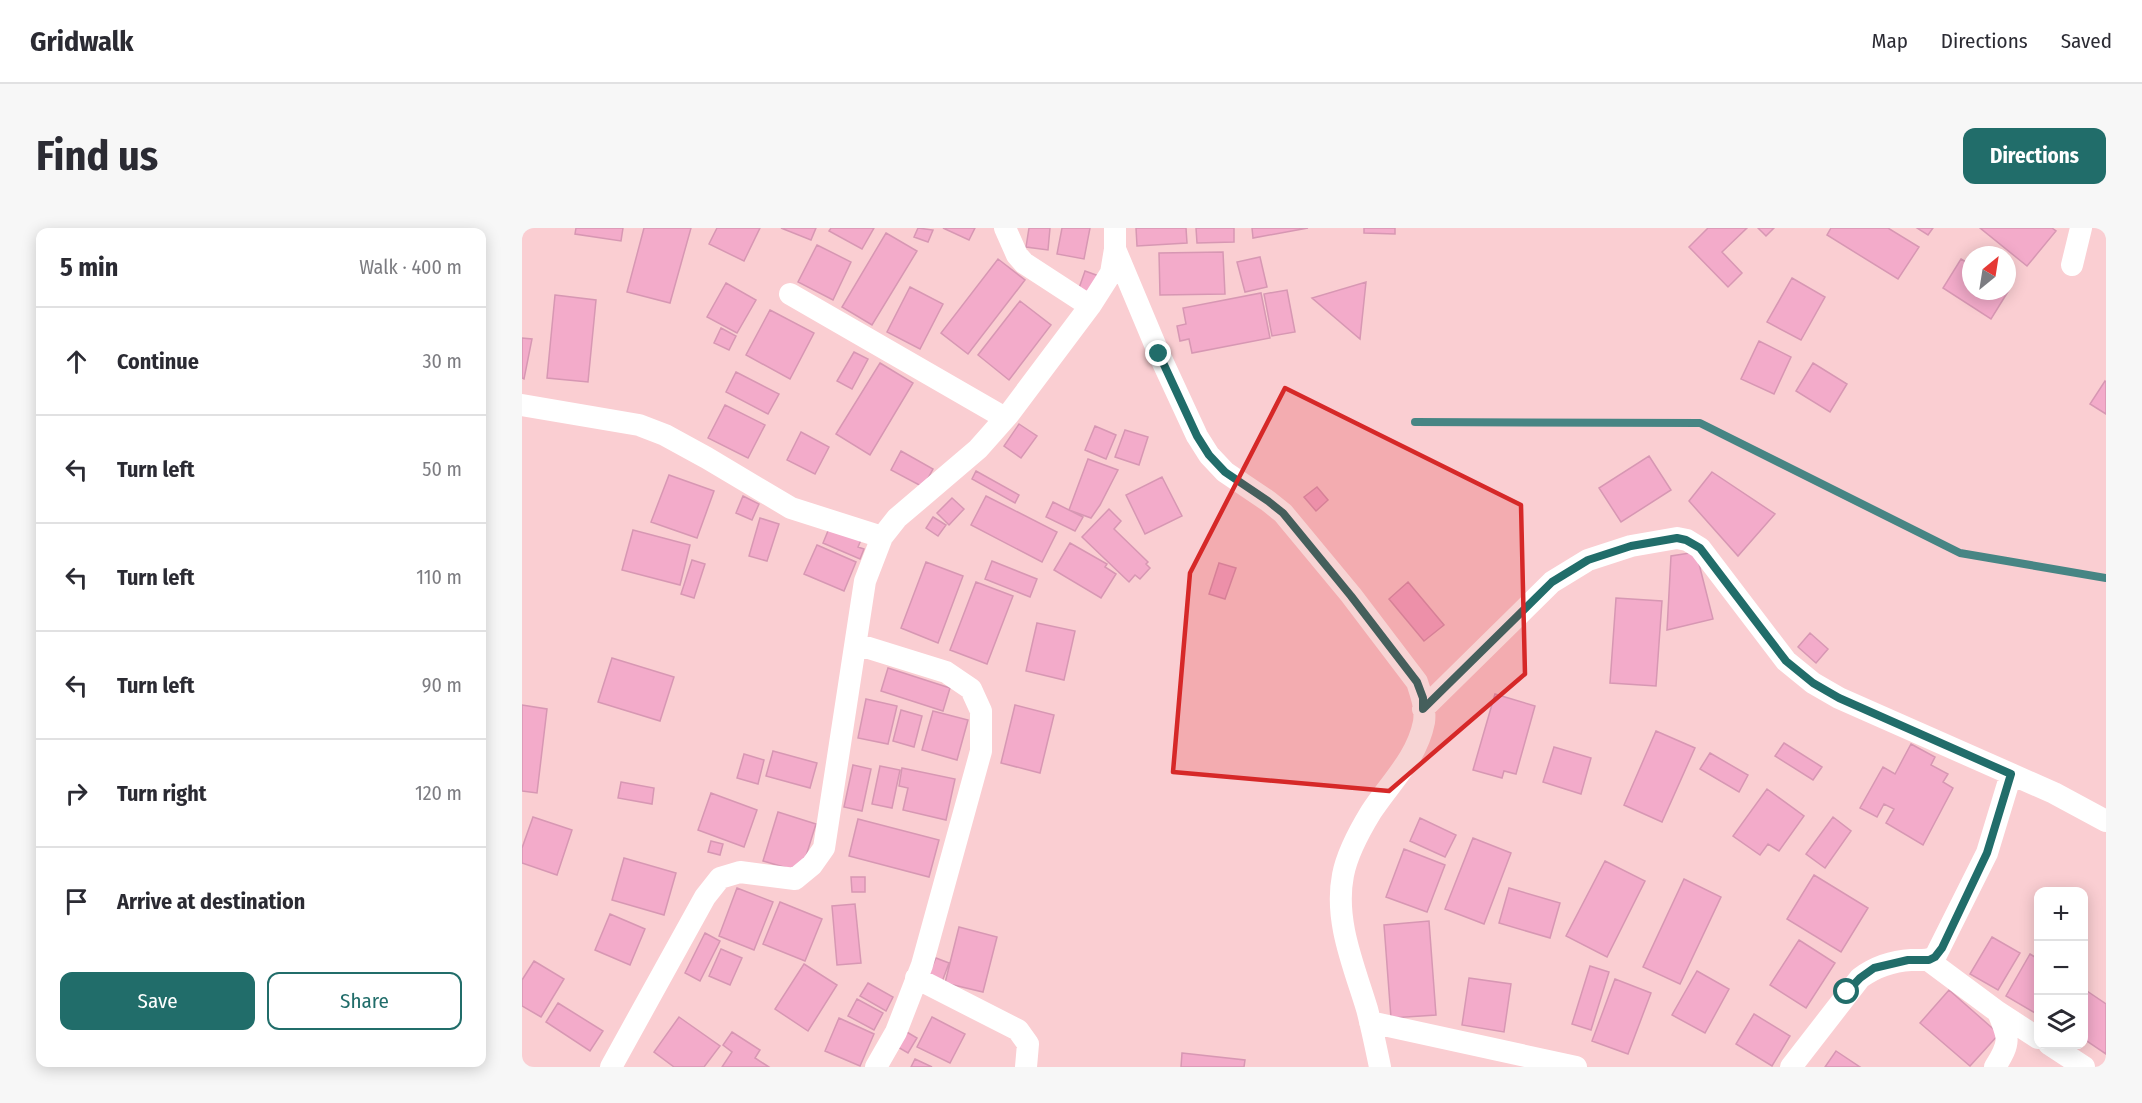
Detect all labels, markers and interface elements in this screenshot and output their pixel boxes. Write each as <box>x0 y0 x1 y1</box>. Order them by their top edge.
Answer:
text: Gridwalk <box>30 25 134 58</box>
text: Map <box>1871 28 1908 54</box>
text: Directions <box>1941 28 2028 54</box>
text: Saved <box>2061 28 2112 54</box>
button: Directions <box>1963 128 2106 184</box>
text: Find us <box>36 131 158 181</box>
north arrow <box>1962 246 2016 300</box>
text: 5 min <box>60 252 118 283</box>
text: Walk · 400 m <box>359 255 462 279</box>
route end <box>1145 340 1171 366</box>
icon: ahead <box>60 345 93 378</box>
text: Continue <box>117 348 199 375</box>
text: 30 m <box>422 349 462 373</box>
icon: left <box>60 453 93 486</box>
text: Turn left <box>117 456 195 483</box>
text: 50 m <box>422 457 462 481</box>
icon: left <box>60 561 93 594</box>
text: Turn left <box>117 564 195 591</box>
text: 110 m <box>416 565 462 589</box>
icon: left <box>60 669 93 702</box>
text: Turn left <box>117 672 195 699</box>
text: 90 m <box>422 673 462 697</box>
icon: right <box>60 777 93 810</box>
text: Turn right <box>117 780 206 807</box>
text: 120 m <box>415 781 462 805</box>
icon: arrive <box>60 885 93 918</box>
map controls <box>2034 887 2088 1049</box>
button: + <box>2034 887 2088 941</box>
text: Arrive at destination <box>117 888 305 915</box>
button: − <box>2034 941 2088 995</box>
button: Save <box>60 972 255 1030</box>
button: Share <box>267 972 462 1030</box>
route start <box>1833 978 1859 1004</box>
button: layers <box>2034 995 2088 1049</box>

